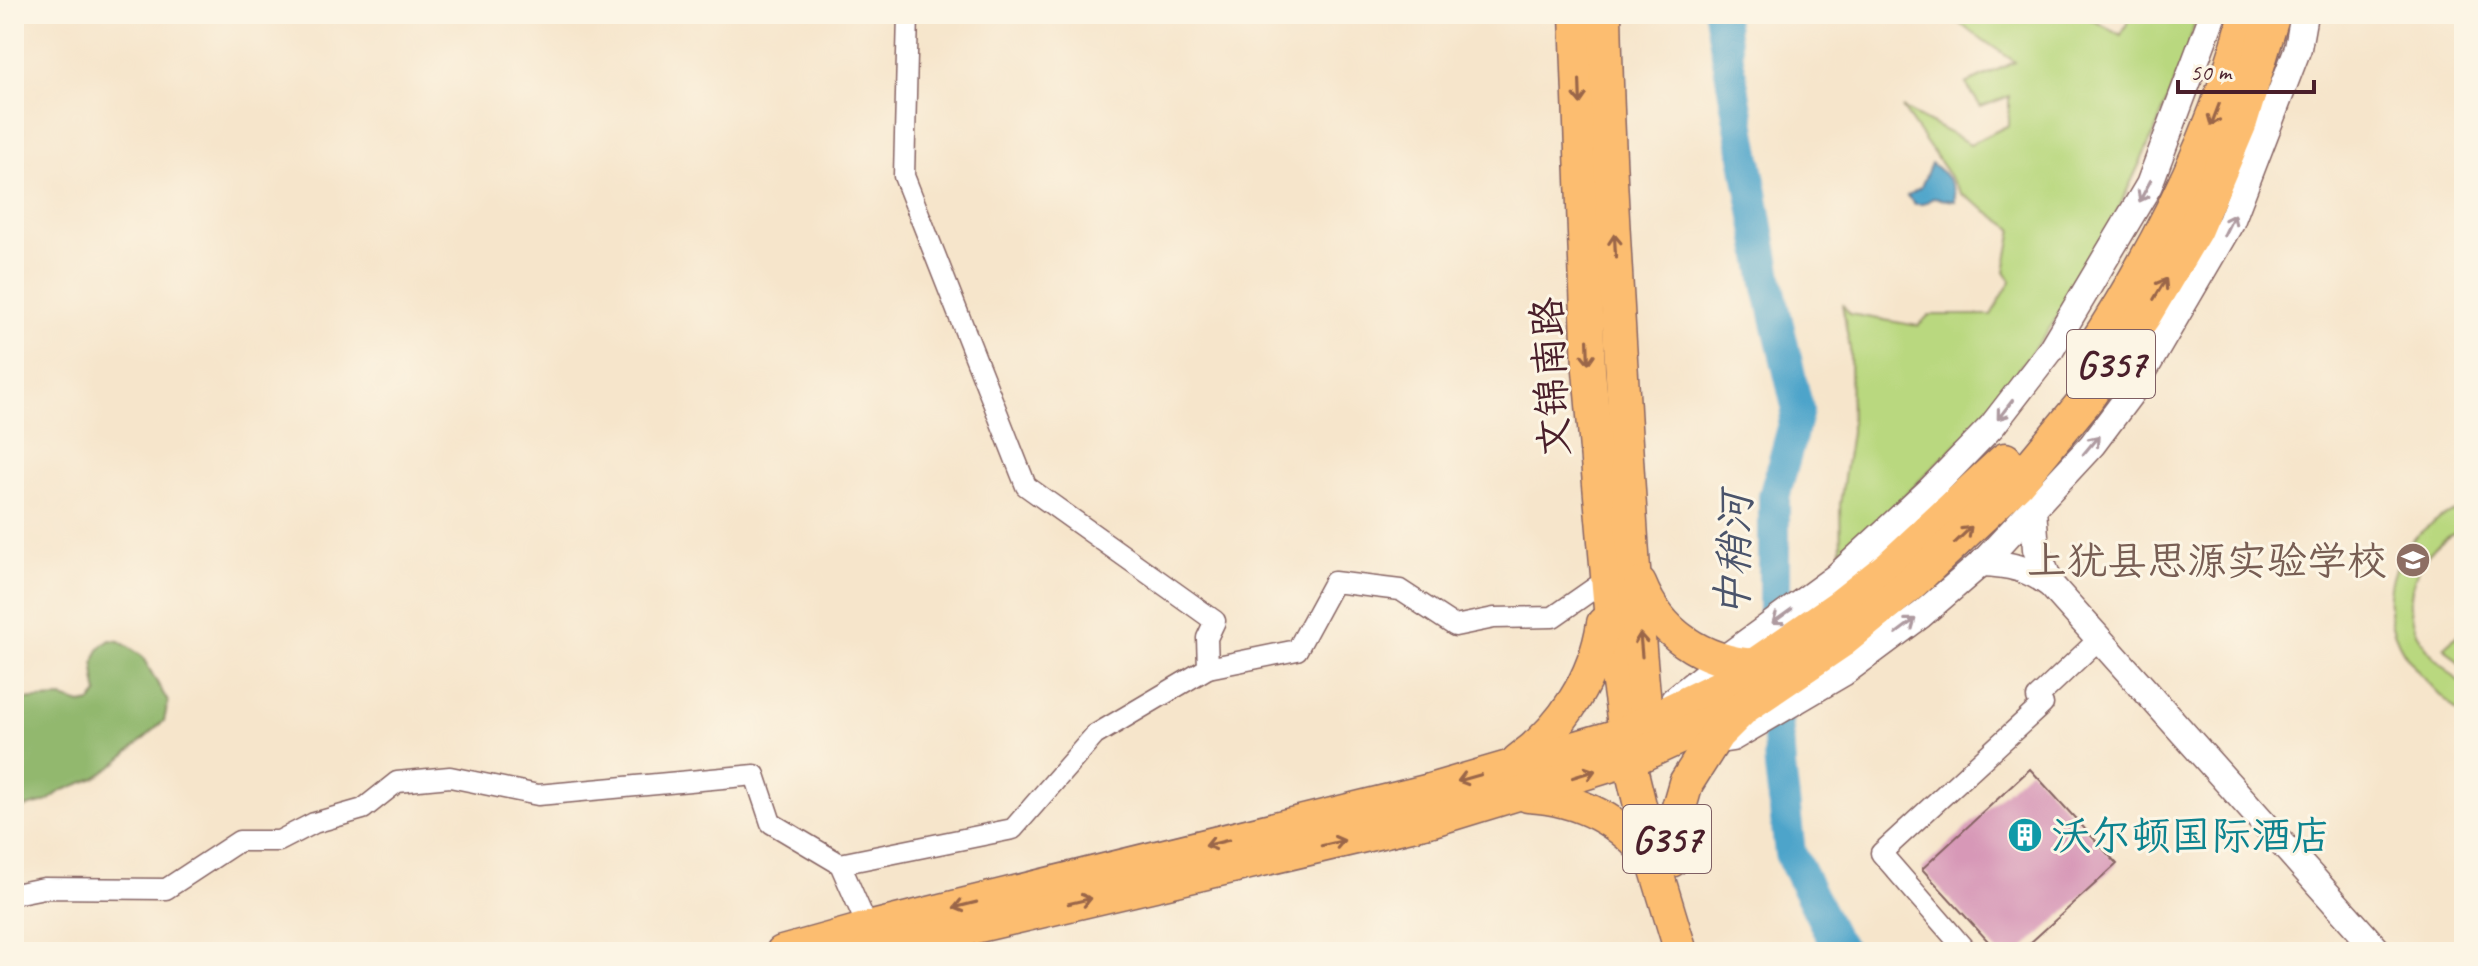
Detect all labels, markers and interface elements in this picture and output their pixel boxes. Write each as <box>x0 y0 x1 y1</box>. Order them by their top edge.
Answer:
scale bar <box>2178 44 2314 94</box>
text: 50 m <box>2190 57 2233 87</box>
one-way arrow <box>1572 78 1587 105</box>
one-way arrow <box>2207 102 2221 127</box>
one-way arrow <box>2137 179 2153 203</box>
one-way arrow <box>2221 213 2237 237</box>
one-way arrow <box>1607 233 1622 260</box>
one-way arrow <box>2152 278 2168 301</box>
street label: 文锦南路 <box>1522 296 1580 458</box>
road number: G357 <box>2067 330 2155 398</box>
one-way arrow <box>1581 338 1596 365</box>
one-way arrow <box>1996 399 2014 420</box>
one-way arrow <box>2082 435 2100 455</box>
water label: 中稍河 <box>1706 485 1763 619</box>
one-way arrow <box>1953 525 1973 544</box>
place label: 上犹县思源实验学校 <box>2027 536 2387 586</box>
school or university icon: 上犹县思源实验学校 <box>2394 541 2432 579</box>
one-way arrow <box>1772 607 1793 624</box>
one-way arrow <box>1895 618 1916 635</box>
one-way arrow <box>1633 632 1648 659</box>
one-way arrow <box>1570 766 1596 781</box>
one-way arrow <box>1457 771 1483 786</box>
road number: G357 <box>1623 805 1711 873</box>
place label: 沃尔顿国际酒店 <box>2051 811 2331 861</box>
building icon: 沃尔顿国际酒店 <box>2006 816 2044 854</box>
one-way arrow <box>1320 835 1345 850</box>
one-way arrow <box>1205 836 1231 851</box>
one-way arrow <box>1066 893 1092 908</box>
one-way arrow <box>953 898 978 913</box>

